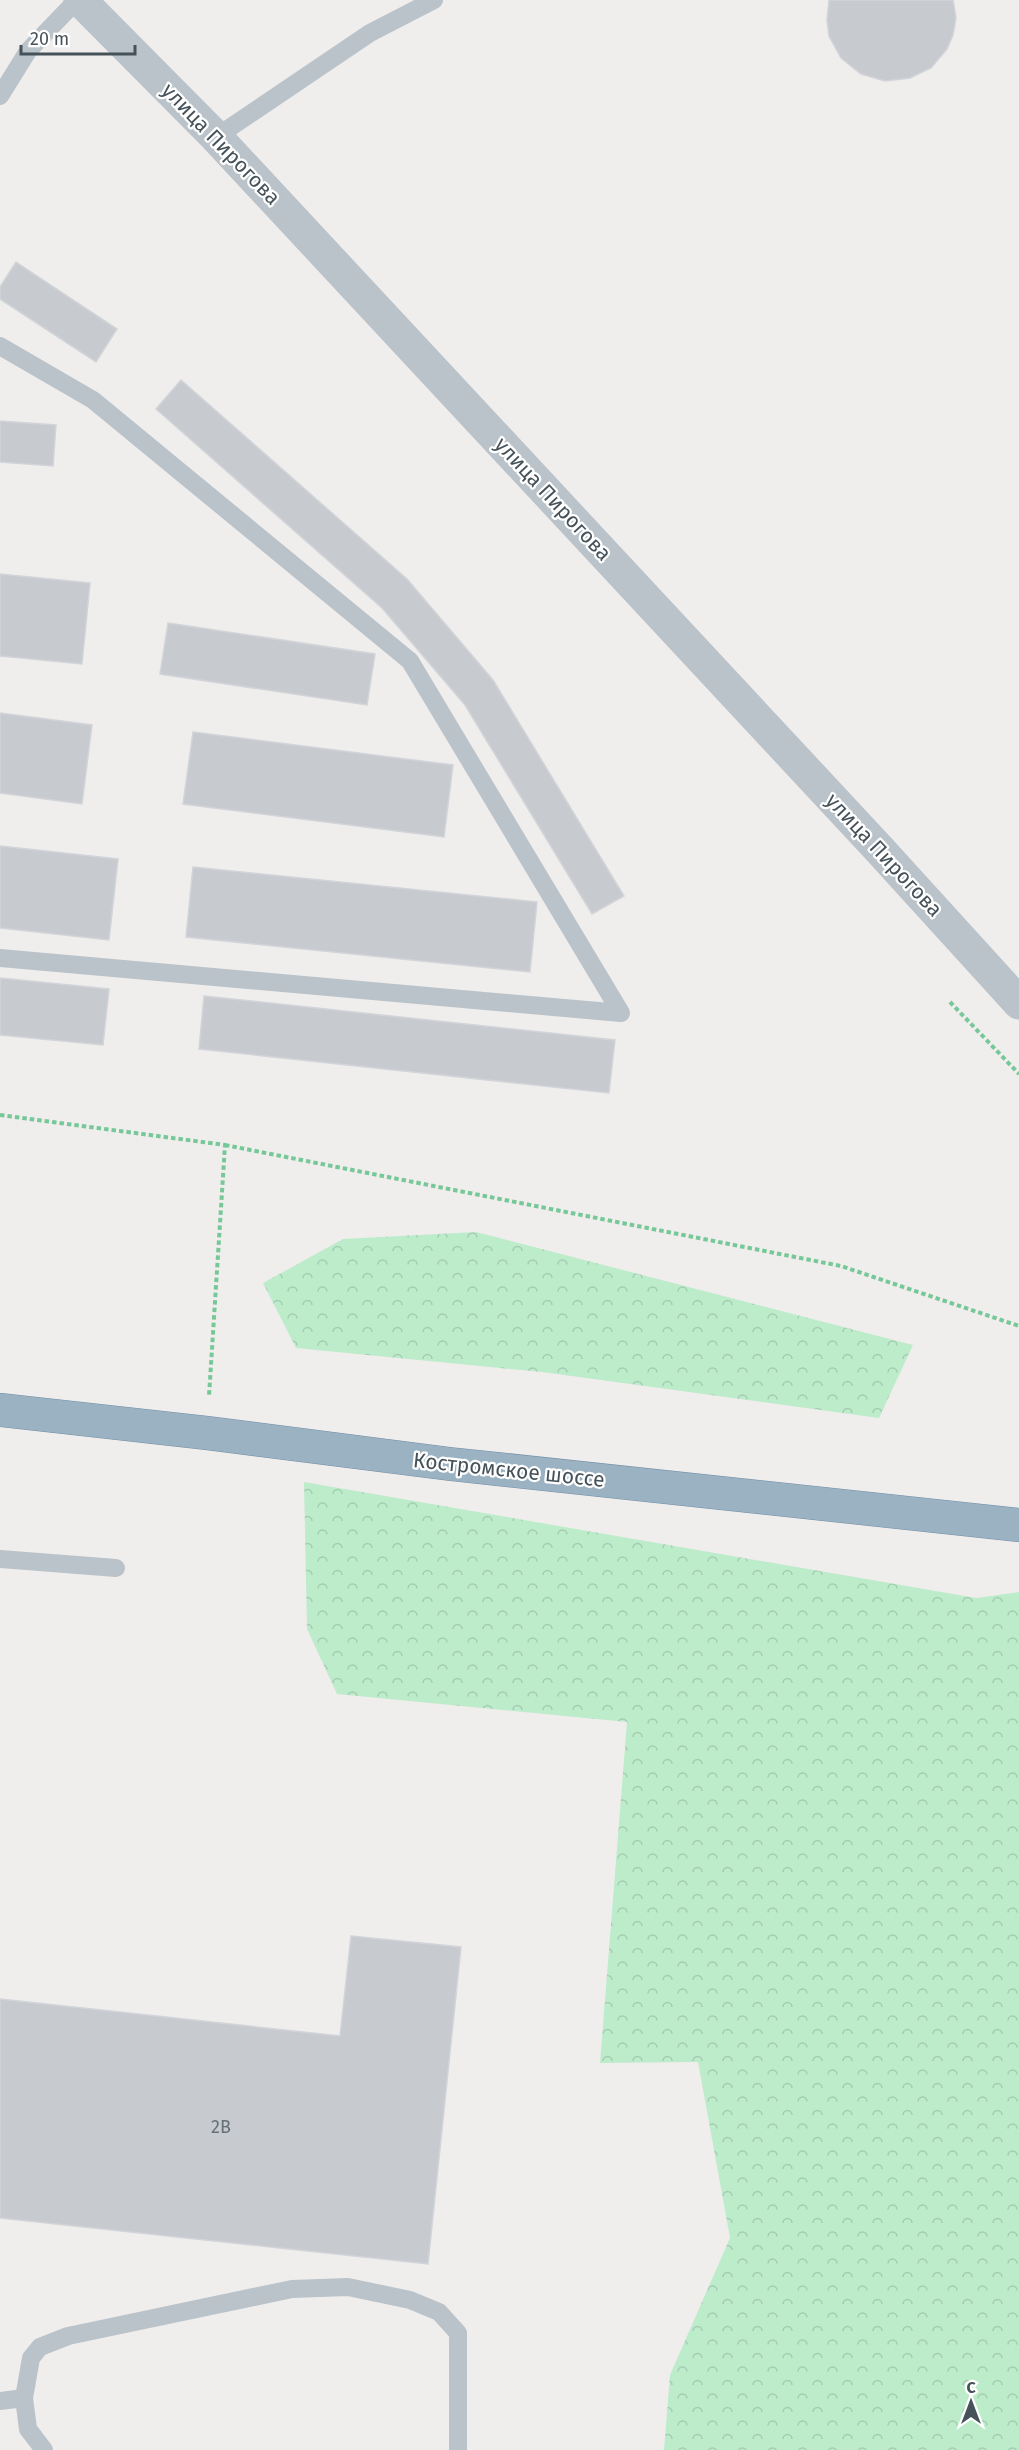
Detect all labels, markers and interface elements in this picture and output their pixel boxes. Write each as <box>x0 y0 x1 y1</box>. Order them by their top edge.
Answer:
scale bar <box>21 18 135 56</box>
text: 20 m <box>30 28 69 50</box>
street label: улица Пирогова <box>156 78 286 210</box>
street label: улица Пирогова <box>489 432 617 566</box>
street label: улица Пирогова <box>820 788 948 922</box>
street label: Костромское шоссе <box>412 1447 606 1493</box>
house number: 2В <box>211 2116 231 2138</box>
north arrow <box>941 2372 1001 2432</box>
text: С <box>966 2378 976 2397</box>

